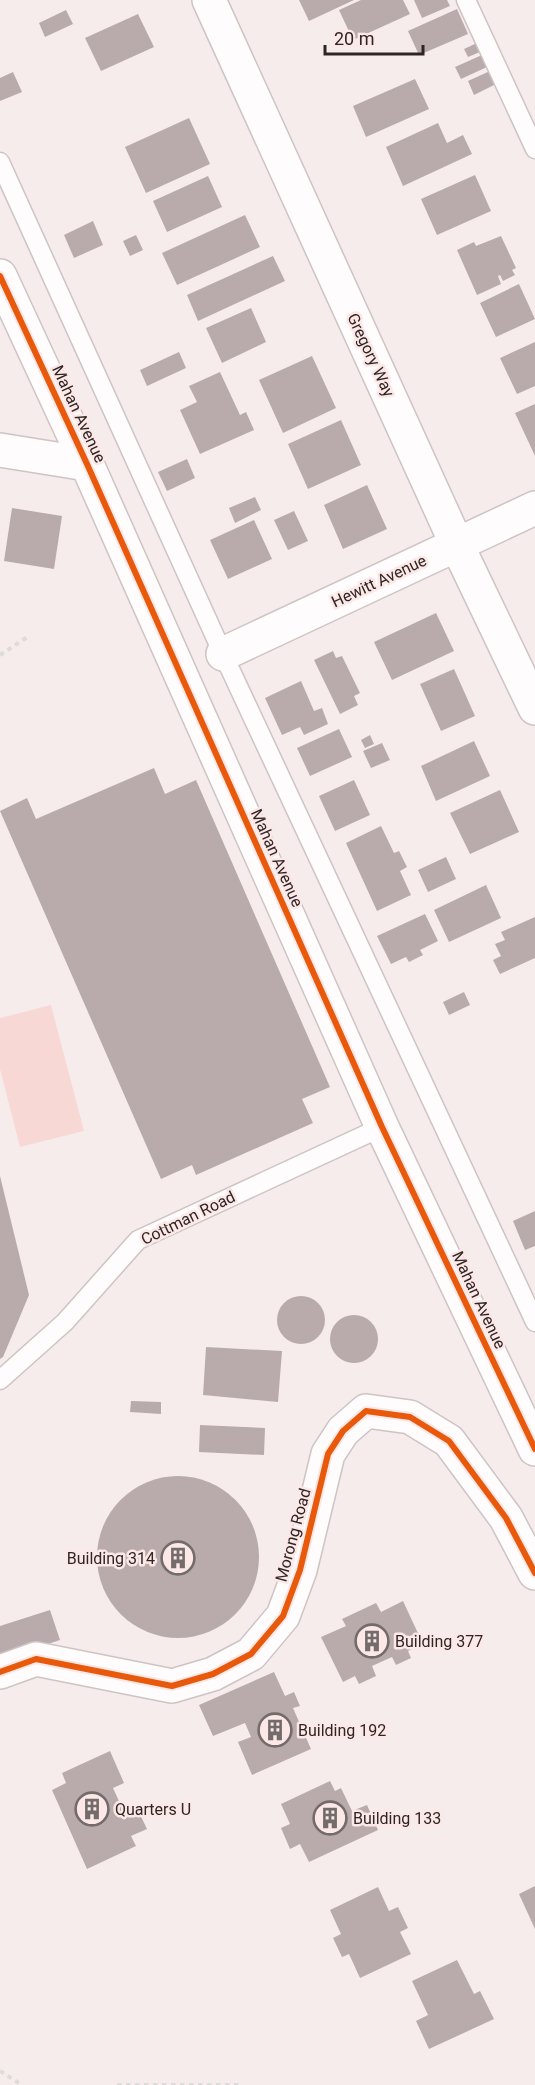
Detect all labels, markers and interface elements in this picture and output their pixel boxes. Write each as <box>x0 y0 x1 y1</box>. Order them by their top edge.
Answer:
scale bar <box>325 18 422 56</box>
text: 20 m <box>334 28 374 49</box>
street label: Gregory Way <box>343 310 399 400</box>
street label: Mahan Avenue <box>48 362 110 466</box>
street label: Hewitt Avenue <box>329 551 429 611</box>
street label: Mahan Avenue <box>247 806 307 910</box>
street label: Cottman Road <box>138 1187 238 1249</box>
street label: Mahan Avenue <box>448 1248 510 1352</box>
street label: Morong Road <box>271 1486 315 1584</box>
building icon: Building 314 <box>160 1540 196 1576</box>
place label: Building 314 <box>67 1549 155 1568</box>
building icon: Building 377 <box>354 1623 390 1659</box>
place label: Building 377 <box>395 1632 483 1651</box>
building icon: Building 192 <box>257 1712 293 1748</box>
place label: Building 192 <box>298 1721 386 1740</box>
building icon: Quarters U <box>74 1791 110 1827</box>
place label: Quarters U <box>115 1800 191 1819</box>
building icon: Building 133 <box>312 1800 348 1836</box>
place label: Building 133 <box>353 1809 441 1828</box>

